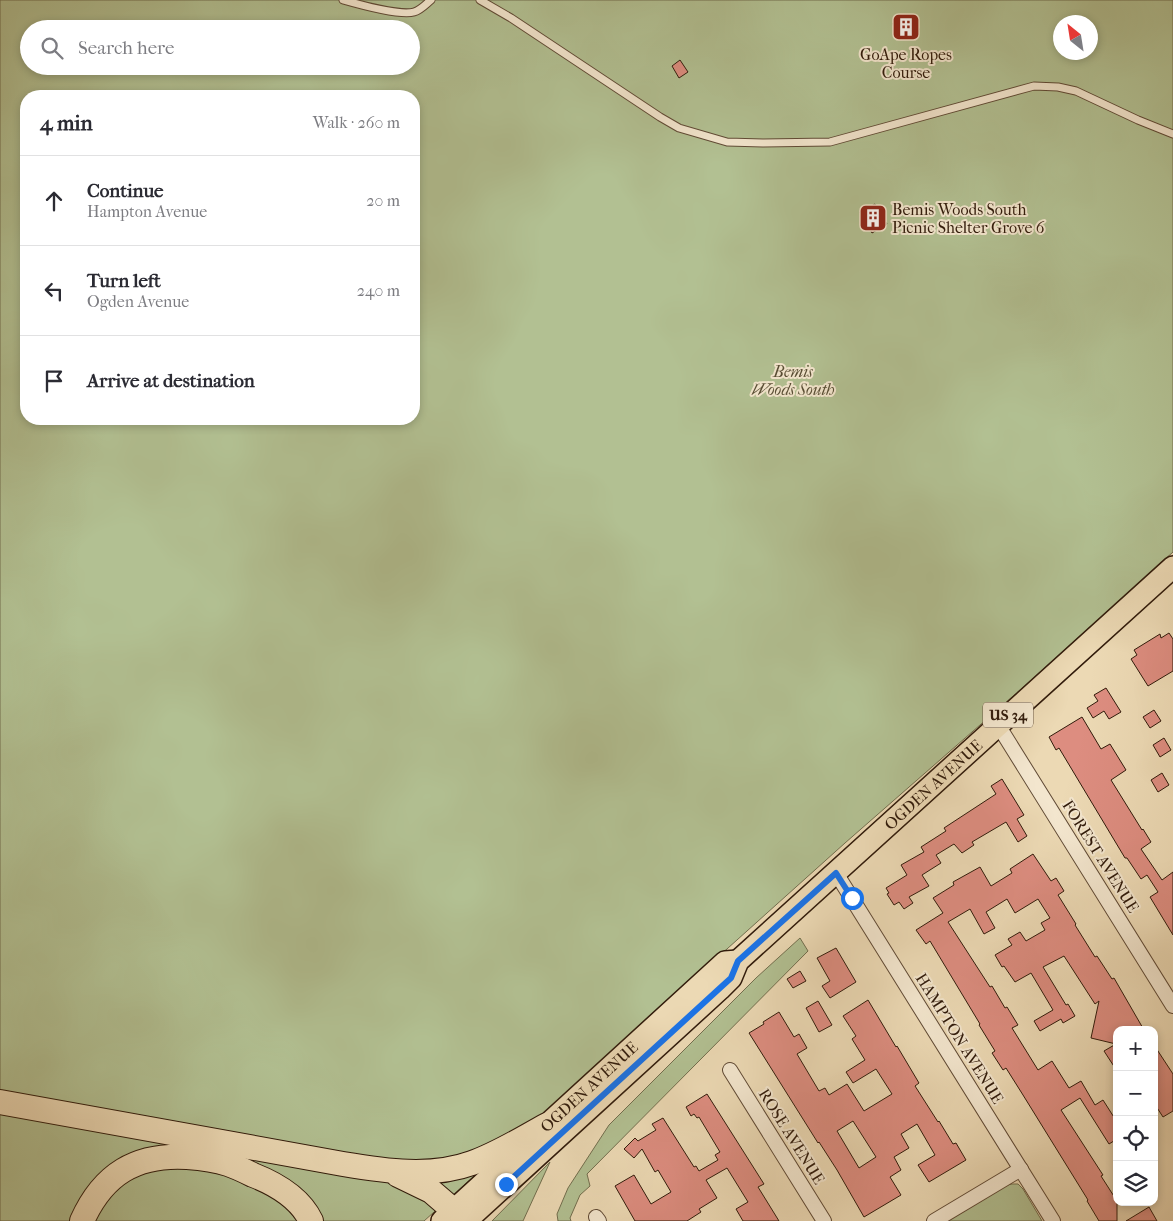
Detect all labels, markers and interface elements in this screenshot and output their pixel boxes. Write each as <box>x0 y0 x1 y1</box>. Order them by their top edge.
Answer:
building icon: GoApe Ropes Course <box>891 12 921 42</box>
north arrow <box>1053 15 1098 60</box>
search box <box>20 20 420 75</box>
icon: search <box>38 34 66 62</box>
text: Search here <box>78 37 174 59</box>
place label: GoApe Ropes Course <box>860 45 952 82</box>
text: 4 min <box>40 111 93 135</box>
text: Walk · 260 m <box>313 113 400 132</box>
text: Continue <box>87 180 163 202</box>
icon: ahead <box>40 187 68 215</box>
text: 20 m <box>366 191 400 210</box>
place label: Bemis Woods South Picnic Shelter Grove 6 <box>892 200 1045 237</box>
text: Hampton Avenue <box>87 202 207 221</box>
building icon: Bemis Woods South Picnic Shelter Grove 6 <box>858 203 888 233</box>
text: Turn left <box>87 270 161 292</box>
icon: left <box>40 277 68 305</box>
text: 240 m <box>357 281 400 300</box>
text: Ogden Avenue <box>87 292 189 311</box>
park label: Bemis Woods South <box>751 362 835 399</box>
icon: arrive <box>40 367 68 395</box>
text: Arrive at destination <box>87 370 255 392</box>
road number: US 34 <box>983 702 1033 728</box>
street label: OGDEN AVENUE <box>880 736 986 834</box>
street label: FOREST AVENUE <box>1058 797 1143 916</box>
route start <box>841 887 864 910</box>
street label: HAMPTON AVENUE <box>912 969 1008 1107</box>
map controls <box>1113 1026 1158 1206</box>
button: + <box>1113 1026 1158 1071</box>
street label: OGDEN AVENUE <box>537 1038 642 1136</box>
button: − <box>1113 1071 1158 1116</box>
street label: ROSE AVENUE <box>755 1085 829 1188</box>
button: locate <box>1113 1116 1158 1161</box>
button: layers <box>1113 1161 1158 1206</box>
route end <box>495 1173 518 1196</box>

